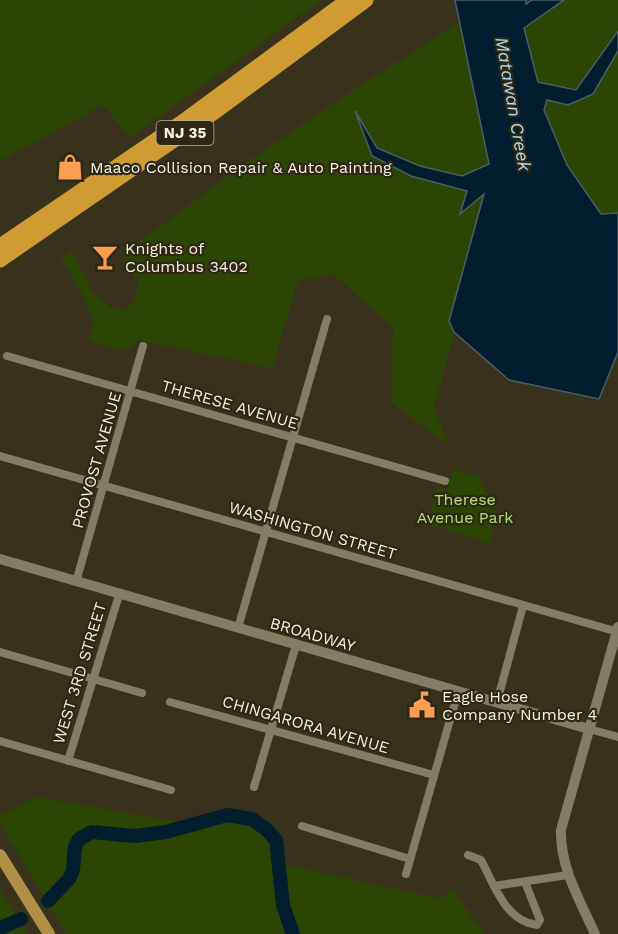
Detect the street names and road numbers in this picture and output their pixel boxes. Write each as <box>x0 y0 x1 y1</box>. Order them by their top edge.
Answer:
road number: NJ 35 <box>156 121 213 145</box>
street label: THERESE AVENUE <box>159 376 300 433</box>
street label: PROVOST AVENUE <box>68 390 125 531</box>
street label: WASHINGTON STREET <box>227 497 399 564</box>
street label: WEST 3RD STREET <box>49 600 110 746</box>
street label: BROADWAY <box>268 613 358 656</box>
street label: CHINGARORA AVENUE <box>220 692 391 757</box>

